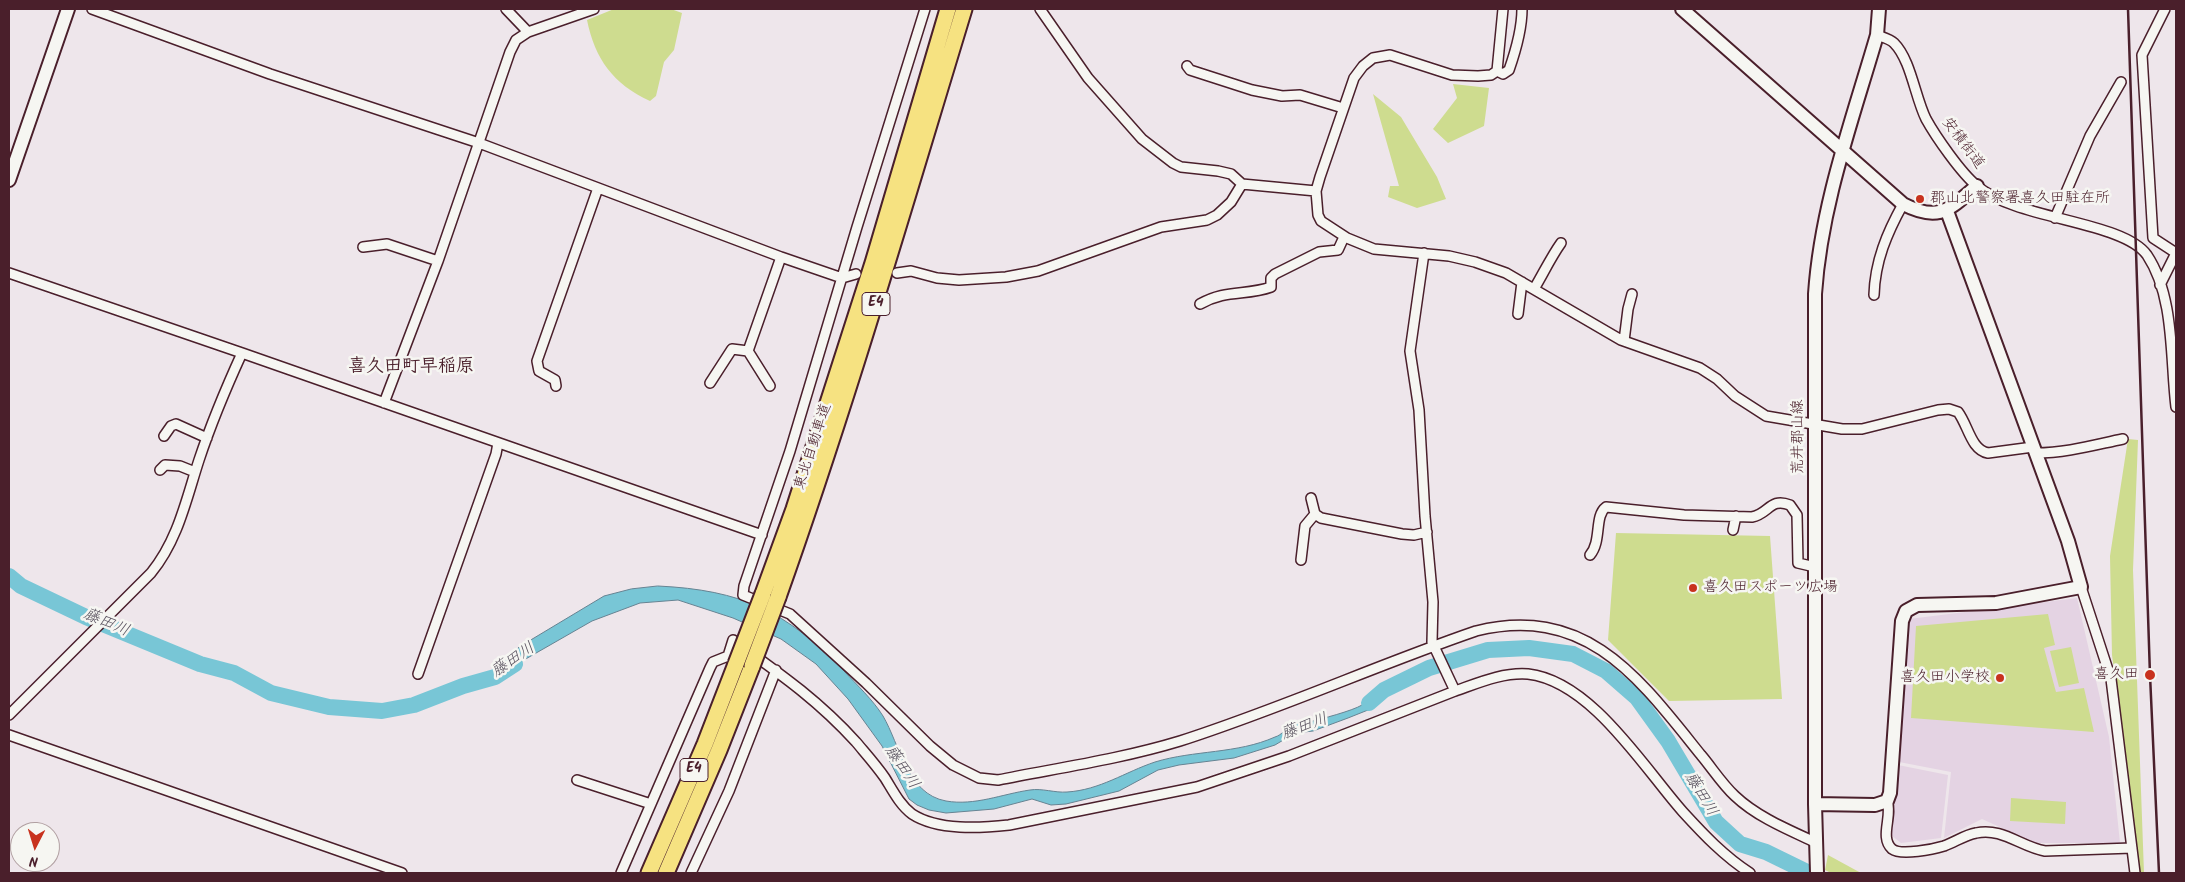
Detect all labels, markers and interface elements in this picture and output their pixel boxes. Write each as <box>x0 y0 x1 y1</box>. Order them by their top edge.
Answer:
street label: 安積街道 <box>1937 115 1987 173</box>
place label: 郡山北警察署喜久田駐在所 <box>1930 190 2110 208</box>
marker: 郡山北警察署喜久田駐在所 <box>1914 193 1926 205</box>
road number: E4 <box>862 292 890 316</box>
district label: 喜久田町早稲原 <box>348 357 474 379</box>
street label: 荒井郡山線 <box>1790 400 1808 474</box>
street label: 東北自動車道 <box>792 401 836 493</box>
place label: 喜久田スポーツ広場 <box>1703 579 1838 597</box>
marker: 喜久田スポーツ広場 <box>1687 582 1699 594</box>
water label: 藤田川 <box>80 606 132 642</box>
water label: 藤田川 <box>489 640 539 682</box>
place label: 喜久田 <box>2094 666 2139 684</box>
marker: 喜久田 <box>2143 668 2157 682</box>
place label: 喜久田小学校 <box>1900 669 1990 687</box>
marker: 喜久田小学校 <box>1994 672 2006 684</box>
water label: 藤田川 <box>1279 711 1331 745</box>
water label: 藤田川 <box>880 743 922 793</box>
road number: E4 <box>680 758 708 782</box>
water label: 藤田川 <box>1679 769 1721 821</box>
north arrow <box>10 822 60 872</box>
text: N <box>28 850 39 872</box>

